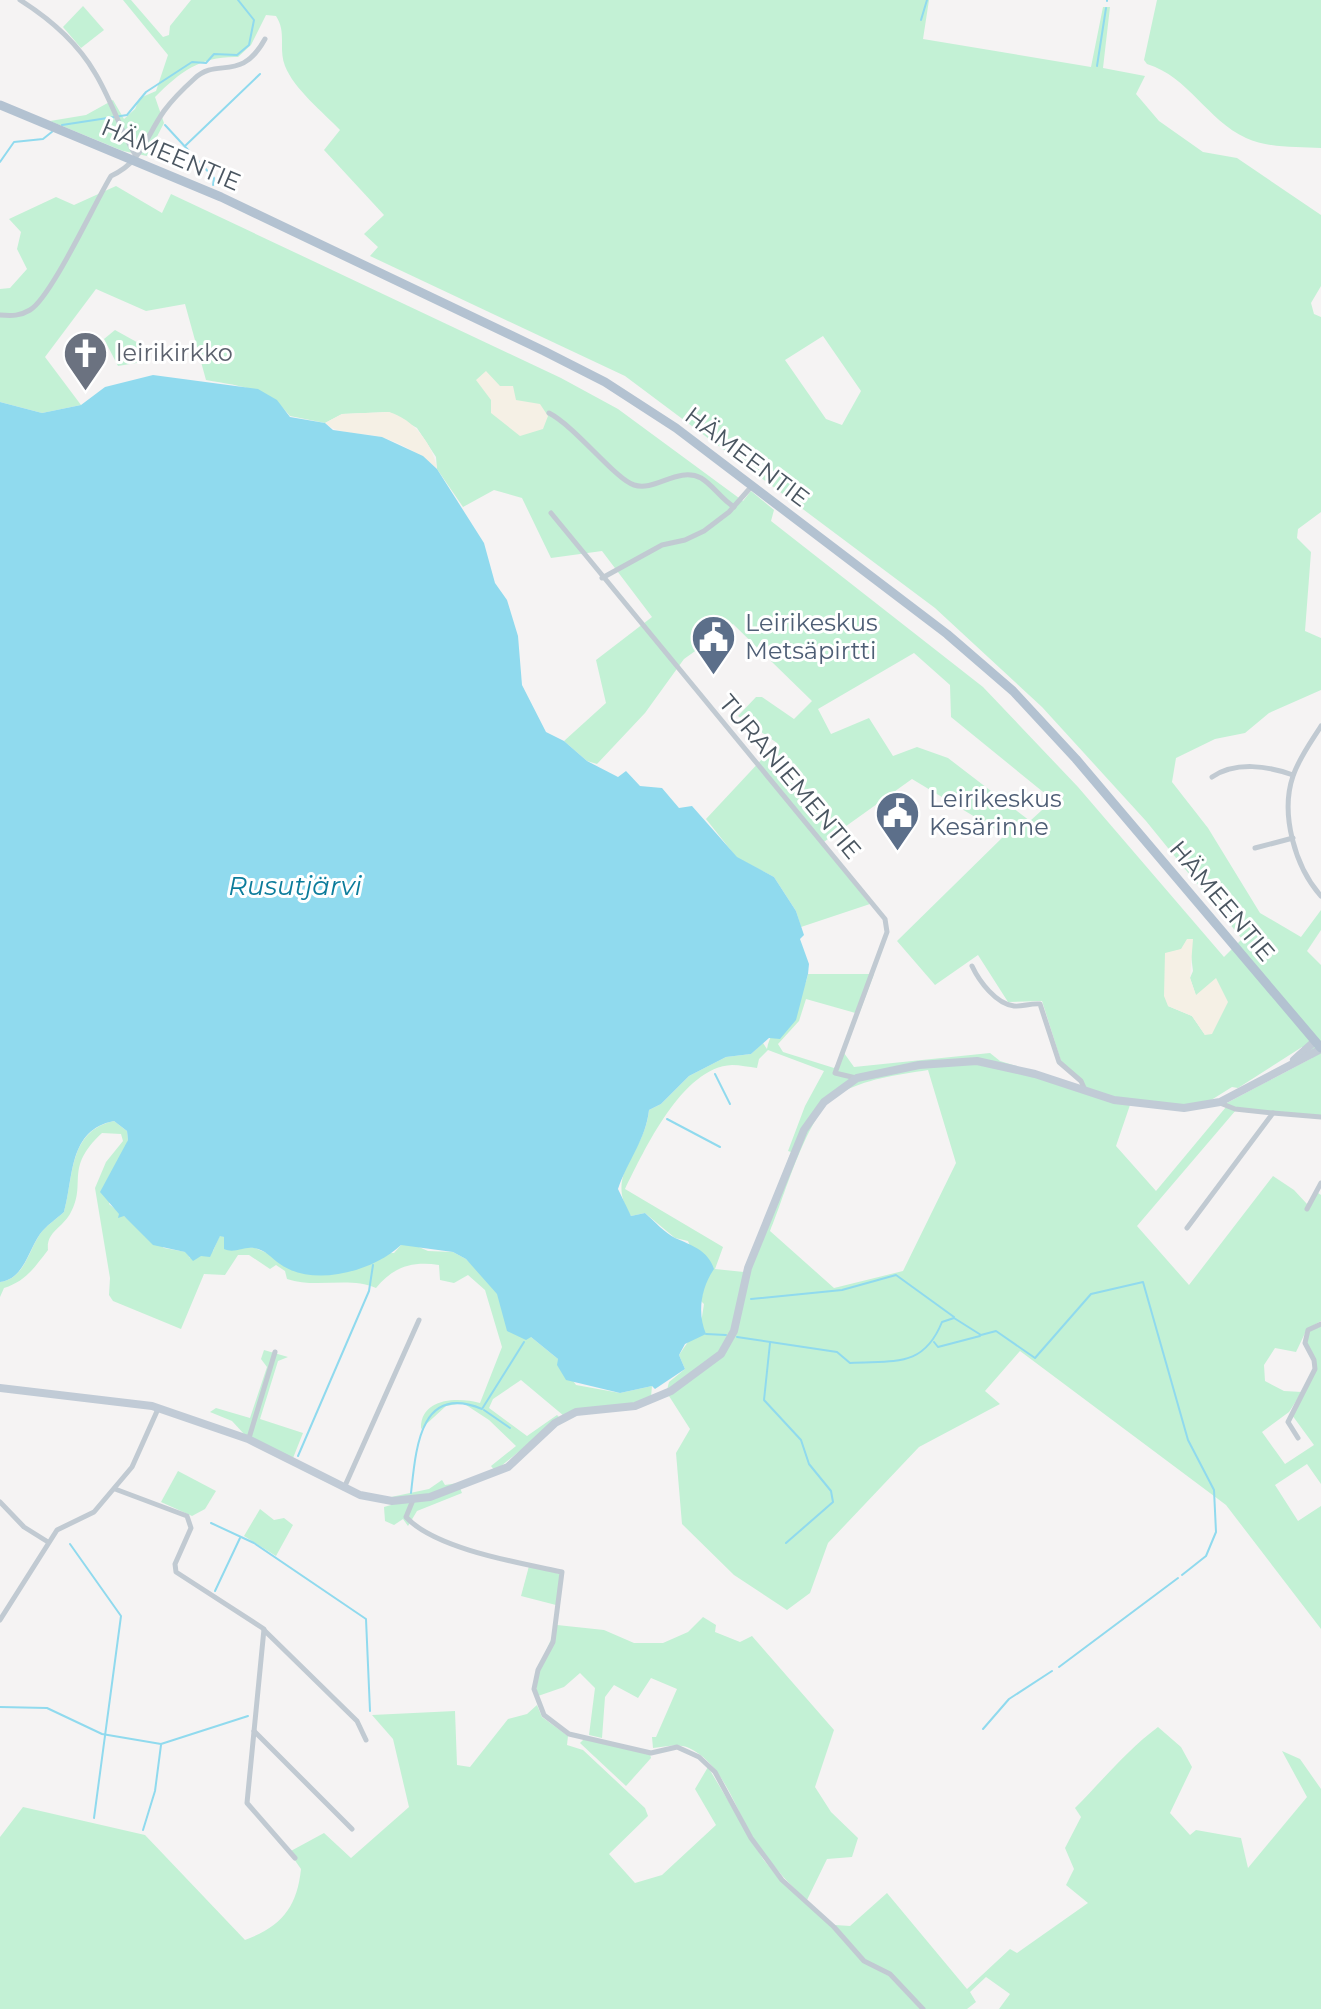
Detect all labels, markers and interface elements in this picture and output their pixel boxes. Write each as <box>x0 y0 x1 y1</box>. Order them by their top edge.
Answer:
street label: HÄMEENTIE <box>97 112 245 197</box>
church icon: leirikirkko <box>61 329 109 392</box>
place label: leirikirkko <box>116 338 233 367</box>
street label: HÄMEENTIE <box>679 400 815 513</box>
place label: Leirikeskus Metsäpirtti <box>745 608 878 665</box>
public building icon: Leirikeskus Metsäpirtti <box>690 613 738 676</box>
street label: TURANIEMENTIE <box>713 689 868 865</box>
place label: Leirikeskus Kesärinne <box>929 784 1062 841</box>
public building icon: Leirikeskus Kesärinne <box>874 789 922 852</box>
street label: HÄMEENTIE <box>1164 835 1281 967</box>
water label: Rusutjärvi <box>228 870 363 902</box>

